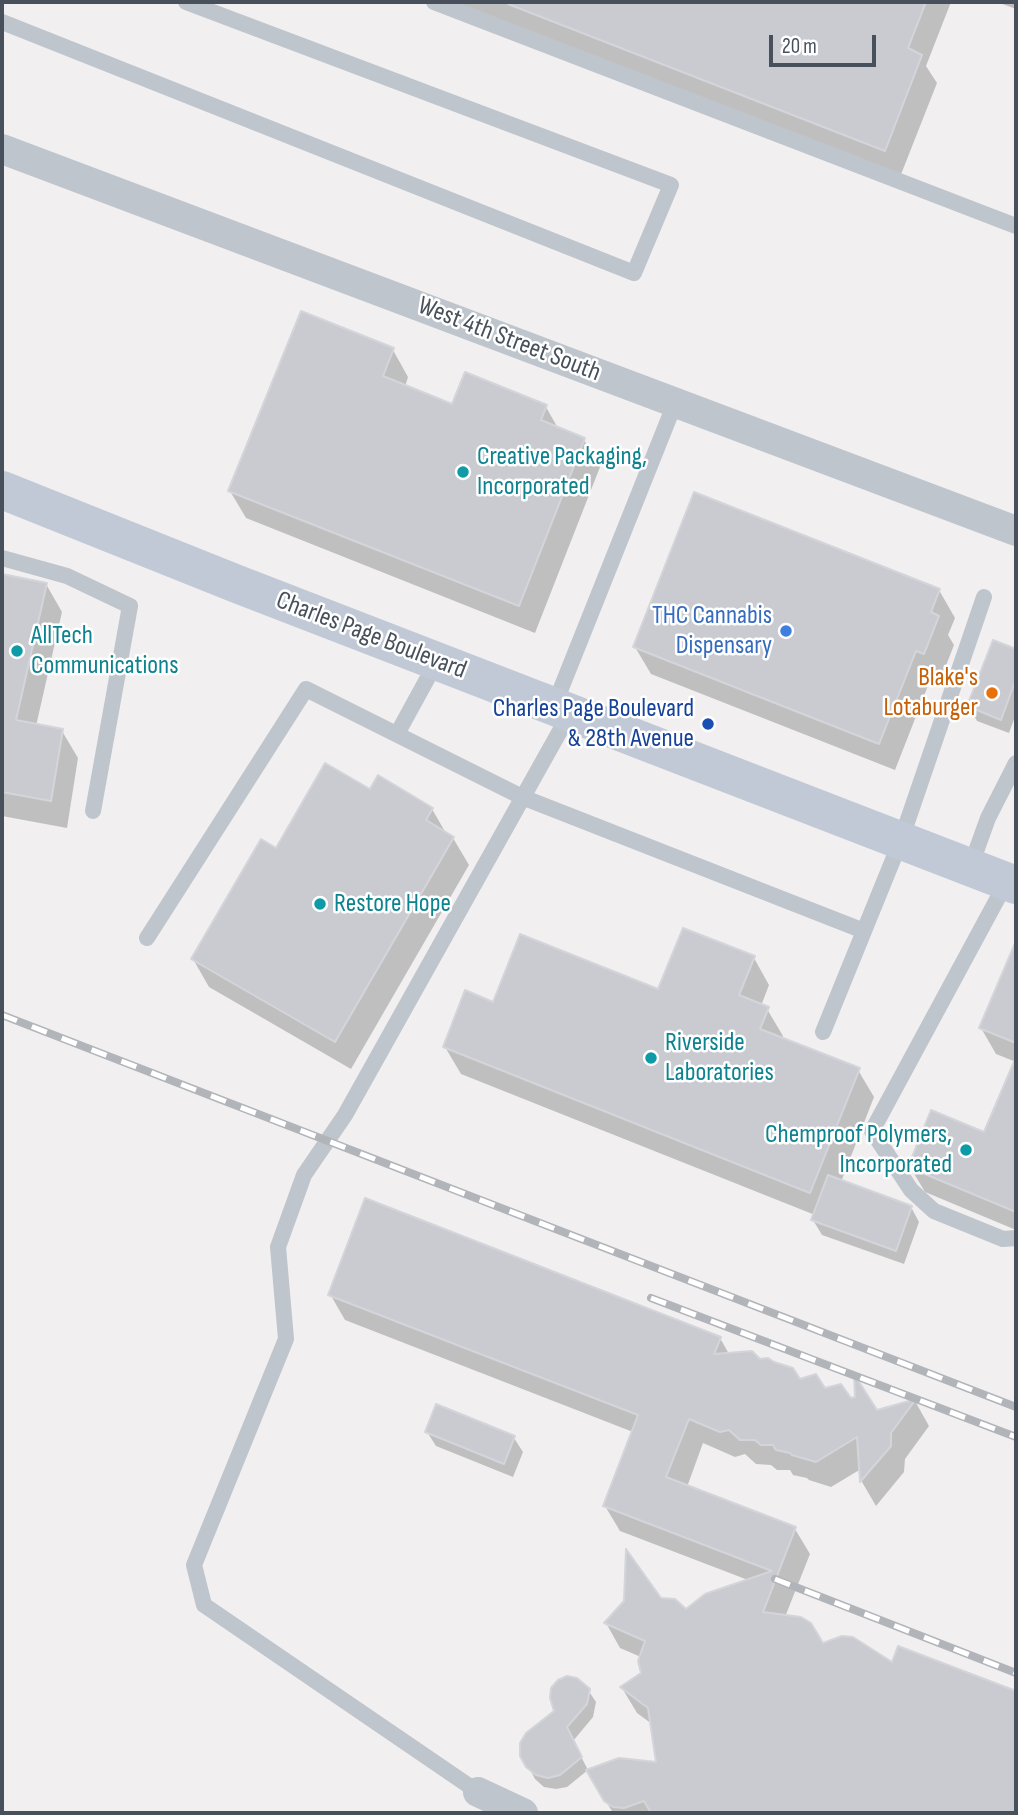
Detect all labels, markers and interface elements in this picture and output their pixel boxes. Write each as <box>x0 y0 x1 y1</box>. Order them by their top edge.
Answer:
scale bar <box>773 21 880 65</box>
text: 20 m <box>782 34 817 59</box>
street label: West 4th Street South <box>413 291 605 389</box>
place label: Creative Packaging, Incorporated <box>477 441 647 503</box>
marker: Creative Packaging, Incorporated <box>455 464 471 480</box>
street label: Charles Page Boulevard <box>271 585 471 687</box>
place label: THC Cannabis Dispensary <box>652 600 772 662</box>
place label: AllTech Communications <box>31 620 178 682</box>
marker: THC Cannabis Dispensary <box>778 623 794 639</box>
marker: AllTech Communications <box>9 643 25 659</box>
place label: Blake's Lotaburger <box>883 662 978 724</box>
marker: Blake's Lotaburger <box>984 685 1000 701</box>
place label: Charles Page Boulevard & 28th Avenue <box>493 693 694 754</box>
marker: Charles Page Boulevard & 28th Avenue <box>700 716 716 732</box>
place label: Restore Hope <box>334 888 451 920</box>
marker: Restore Hope <box>312 896 328 912</box>
place label: Riverside Laboratories <box>665 1027 774 1088</box>
marker: Riverside Laboratories <box>643 1050 659 1066</box>
place label: Chemproof Polymers, Incorporated <box>765 1119 952 1180</box>
marker: Chemproof Polymers, Incorporated <box>958 1142 974 1158</box>

